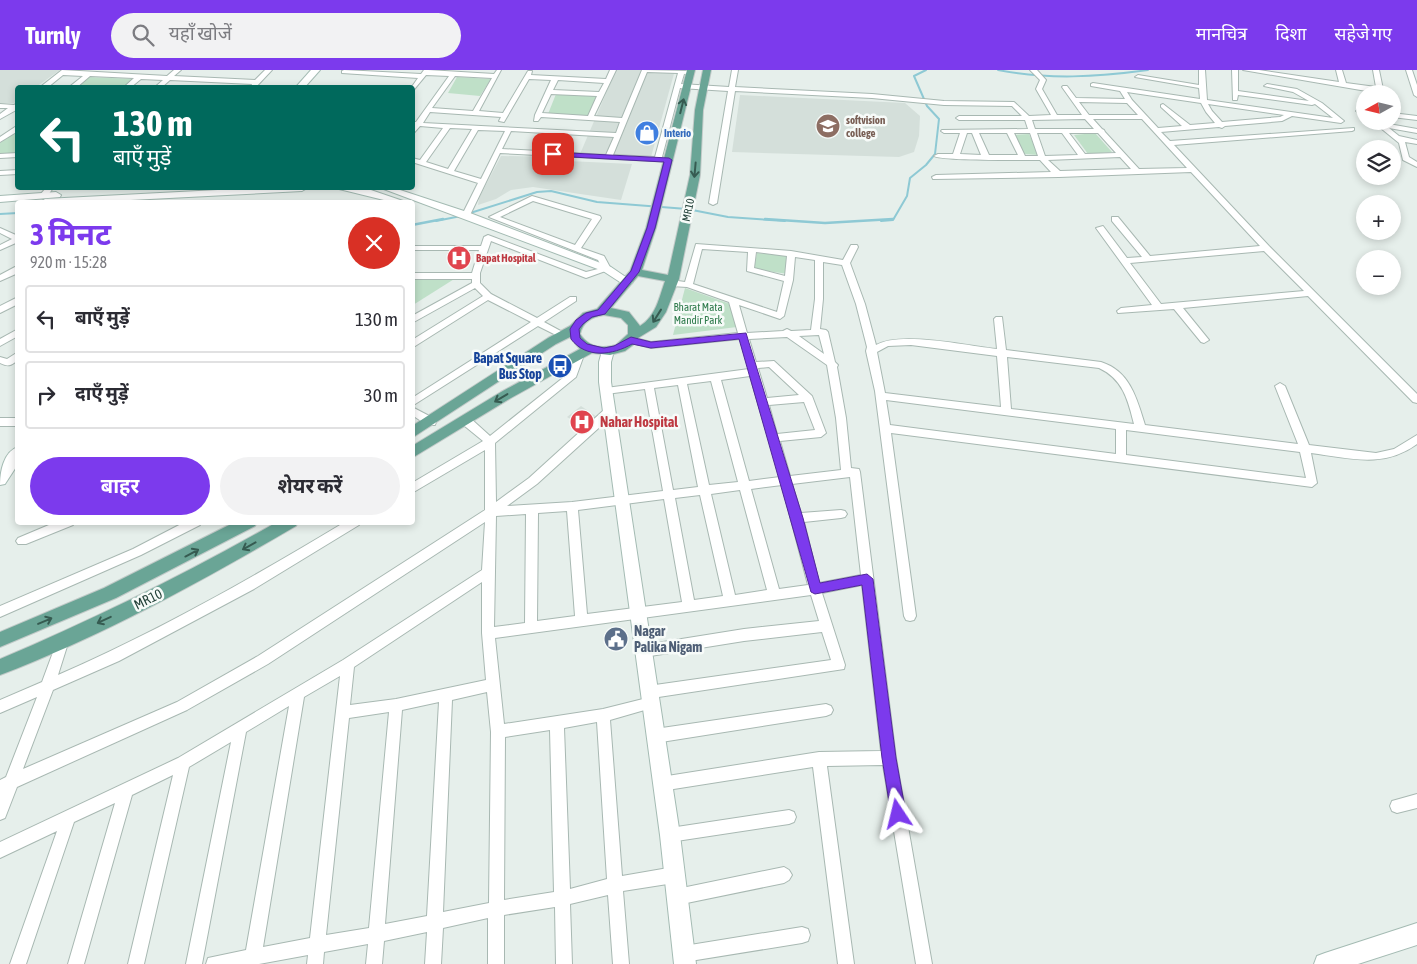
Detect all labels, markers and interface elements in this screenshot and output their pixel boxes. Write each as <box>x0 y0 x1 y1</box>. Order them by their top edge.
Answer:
search box <box>111 13 461 58</box>
icon: search <box>129 21 157 49</box>
text: Turnly <box>25 22 81 49</box>
text: यहाँ खोजें <box>169 22 232 44</box>
text: मानचित्र <box>1196 23 1247 44</box>
text: दिशा <box>1275 23 1306 44</box>
text: सहेजे गए <box>1334 23 1392 44</box>
north arrow <box>1356 85 1401 130</box>
map controls <box>1356 85 1401 295</box>
one-way arrow <box>678 98 687 114</box>
text: 130 m <box>113 103 192 143</box>
icon: left <box>30 105 95 170</box>
school or university icon: softvision college <box>815 113 841 139</box>
place label: softvision college <box>846 114 885 139</box>
shop icon: Interio <box>634 120 660 146</box>
place label: Interio <box>664 127 691 139</box>
pin <box>532 133 574 175</box>
icon: arrive <box>539 140 567 168</box>
button: layers <box>1356 140 1401 185</box>
text: बाएँ मुड़ें <box>113 144 171 170</box>
one-way arrow <box>690 162 700 178</box>
button: + <box>1356 195 1401 240</box>
street label: MR10 <box>680 197 696 223</box>
text: 3 मिनट <box>30 217 111 251</box>
button: close <box>348 217 400 269</box>
hospital icon: Bapat Hospital <box>446 245 472 271</box>
button: − <box>1356 250 1401 295</box>
place label: Bapat Hospital <box>476 252 537 264</box>
text: 920 m · 15:28 <box>30 253 107 271</box>
park label: Bharat Mata Mandir Park <box>673 301 723 326</box>
icon: left <box>32 305 60 333</box>
text: बाएँ मुड़ें <box>75 306 130 328</box>
text: 130 m <box>355 308 398 330</box>
one-way arrow <box>652 308 662 322</box>
place label: Bapat Square Bus Stop <box>473 350 542 382</box>
bus stop icon: Bapat Square Bus Stop <box>547 353 573 379</box>
icon: right <box>32 381 60 409</box>
text: दाएँ मुड़ें <box>75 382 129 404</box>
text: 30 m <box>364 384 398 406</box>
one-way arrow <box>495 393 509 403</box>
hospital icon: Nahar Hospital <box>569 409 595 435</box>
place label: Nahar Hospital <box>600 414 678 430</box>
button: बाहर <box>30 457 210 515</box>
button: शेयर करें <box>220 457 400 515</box>
one-way arrow <box>242 542 256 552</box>
one-way arrow <box>185 548 200 558</box>
street label: MR10 <box>131 585 165 613</box>
one-way arrow <box>37 616 52 626</box>
one-way arrow <box>97 616 112 626</box>
place label: Nagar Palika Nigam <box>634 623 702 655</box>
public building icon: Nagar Palika Nigam <box>603 626 629 652</box>
position arrow <box>871 787 923 839</box>

